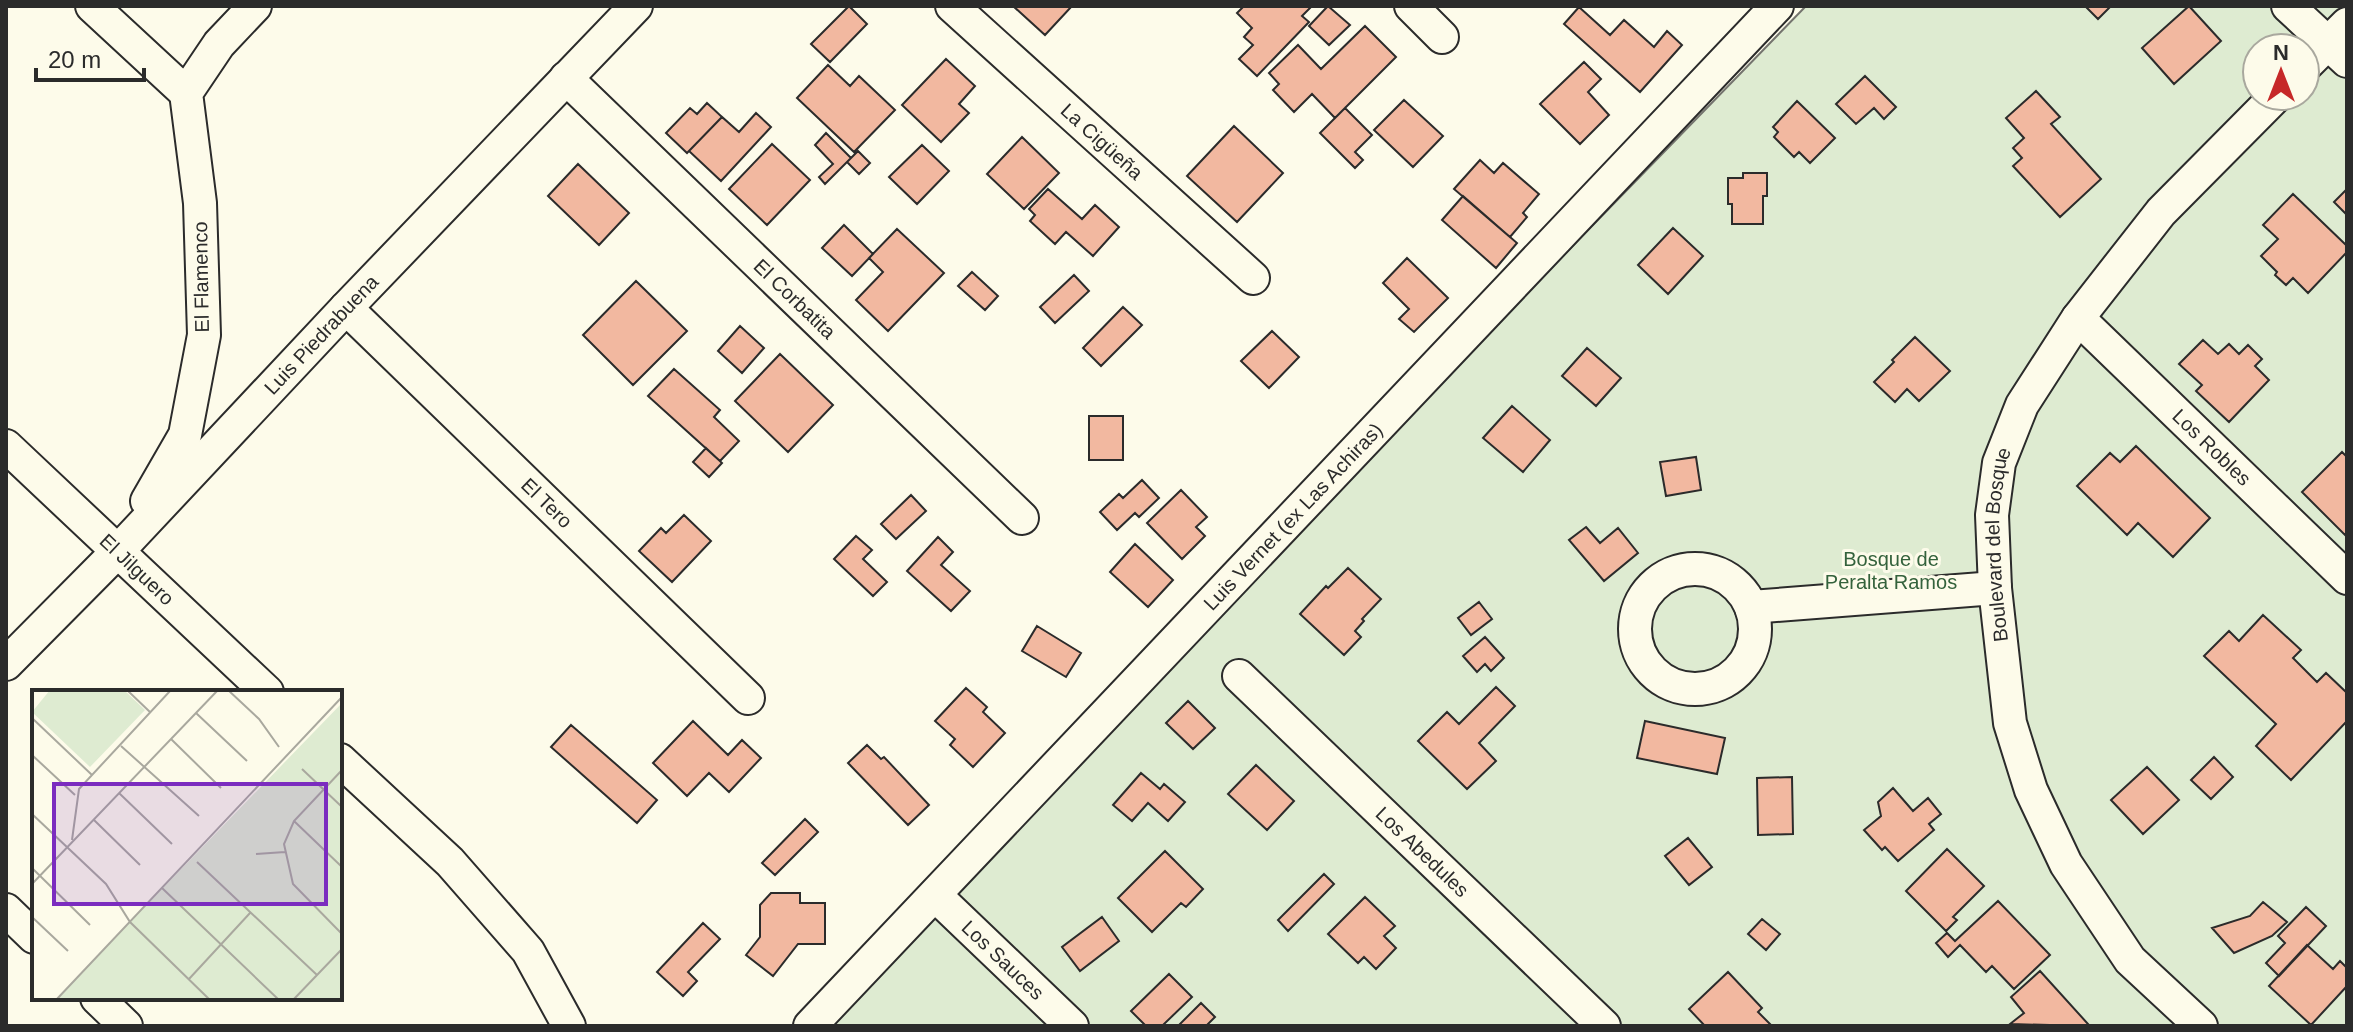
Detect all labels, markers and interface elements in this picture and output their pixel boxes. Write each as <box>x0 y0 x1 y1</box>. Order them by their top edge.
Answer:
scale bar <box>36 32 144 82</box>
north arrow <box>2241 32 2321 112</box>
text: N <box>2273 40 2289 65</box>
text: 20 m <box>48 46 101 73</box>
street label: La Cigüeña <box>1057 99 1148 184</box>
street label: El Flamenco <box>189 221 213 333</box>
street label: El Corbatita <box>750 255 841 344</box>
street label: Luis Piedrabuena <box>260 270 383 399</box>
street label: Los Robles <box>2168 405 2255 490</box>
street label: Luis Vernet (ex Las Achiras) <box>1199 419 1387 615</box>
street label: Boulevard del Bosque <box>1981 444 2015 643</box>
street label: El Tero <box>517 474 577 532</box>
street label: El Jilguero <box>95 529 179 610</box>
park label: Bosque de Peralta Ramos <box>1825 548 1957 593</box>
inset map <box>32 690 342 1000</box>
street label: Los Abedules <box>1371 802 1473 901</box>
street label: Los Sauces <box>958 916 1048 1004</box>

